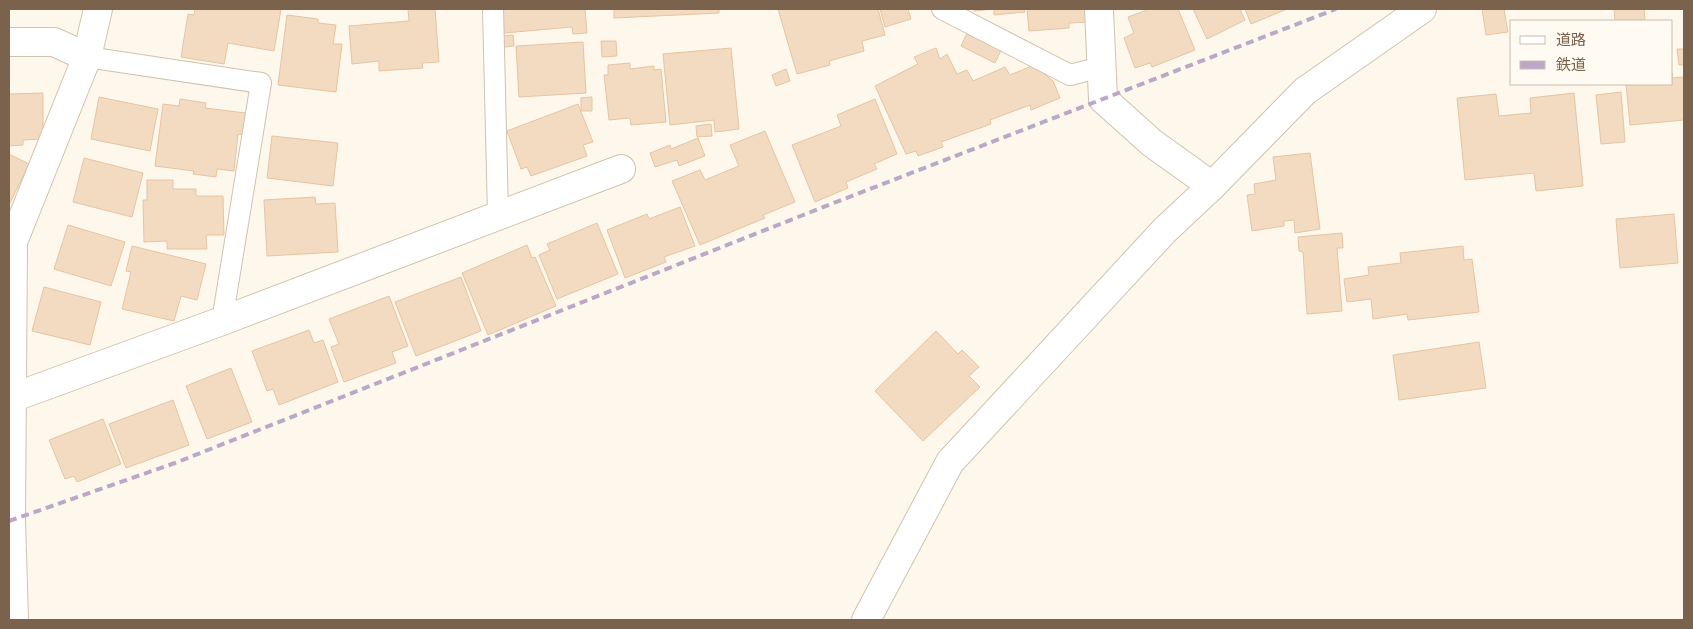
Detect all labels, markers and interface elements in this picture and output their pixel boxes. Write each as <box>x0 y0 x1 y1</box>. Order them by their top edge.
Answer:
legend <box>1510 20 1673 85</box>
text: 道路 <box>1556 30 1586 48</box>
text: 鉄道 <box>1556 55 1586 73</box>

